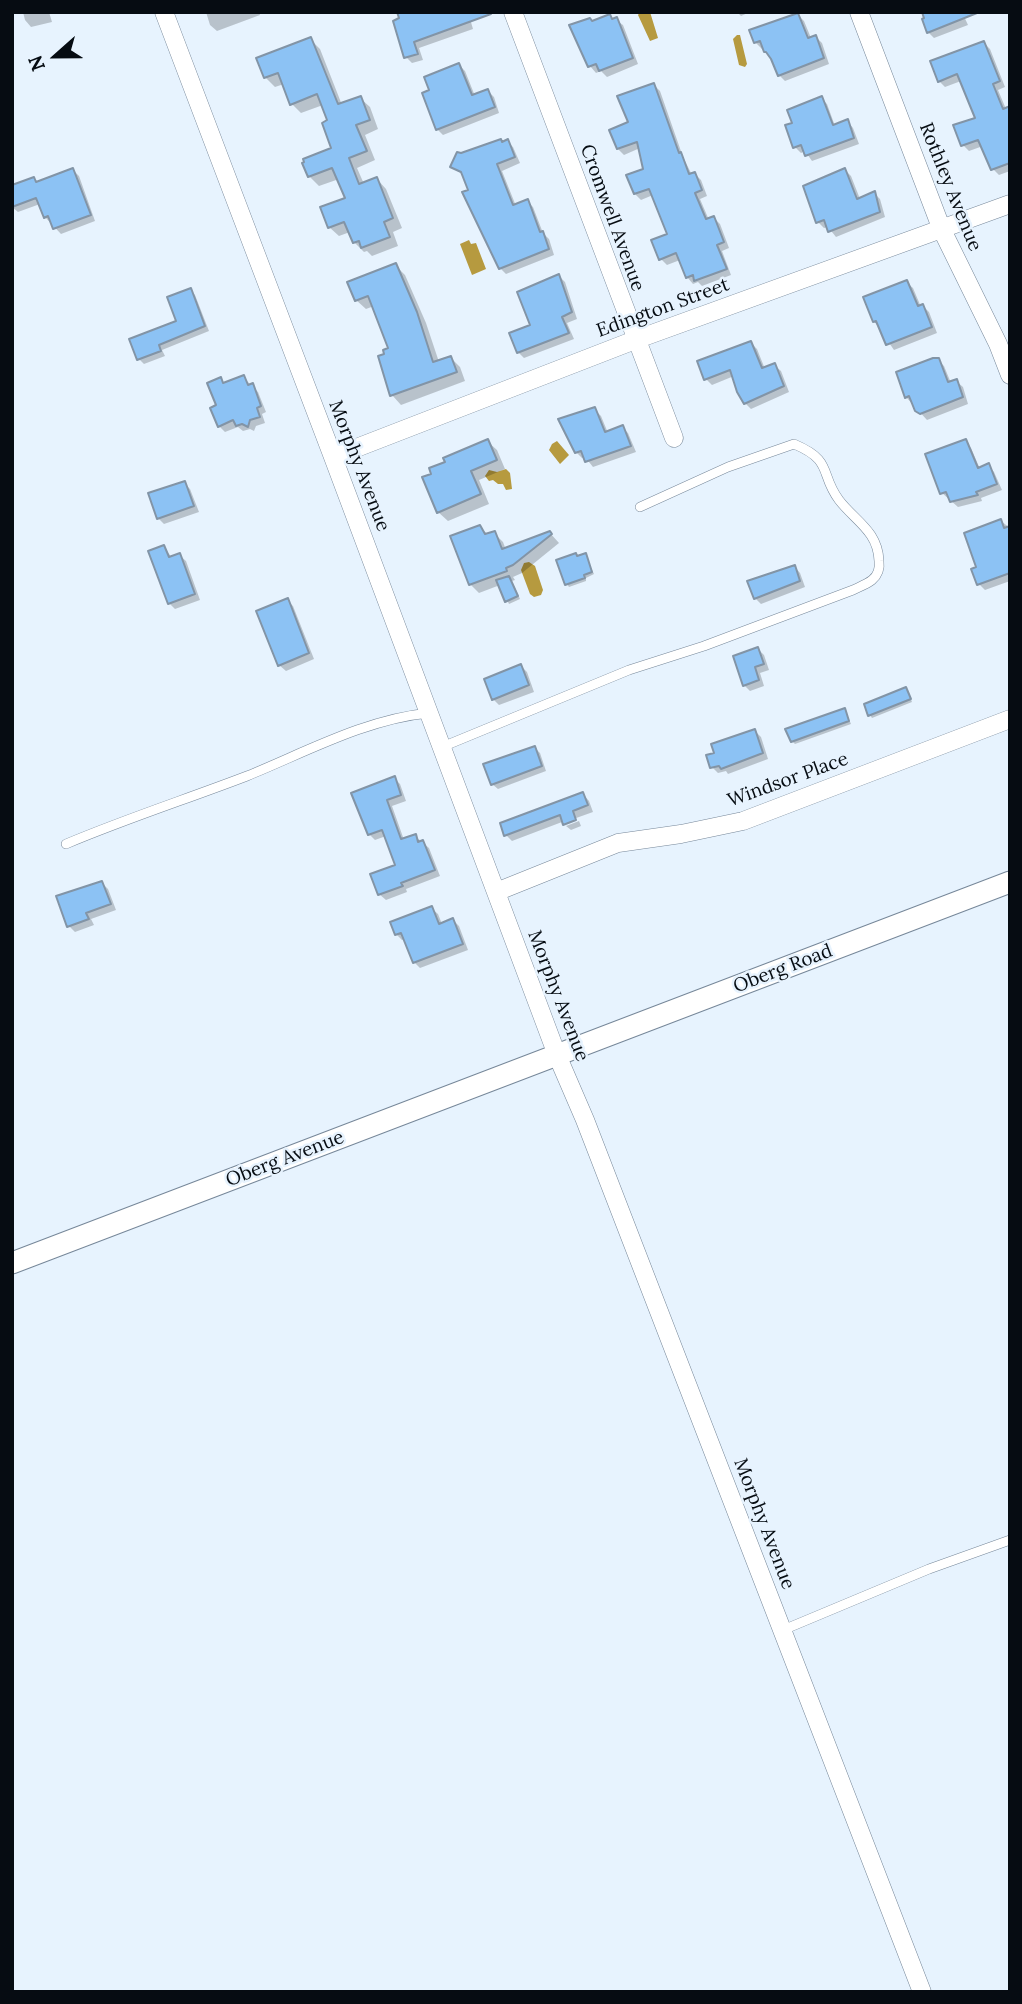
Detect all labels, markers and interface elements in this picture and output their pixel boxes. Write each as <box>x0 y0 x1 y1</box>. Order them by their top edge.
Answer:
north arrow <box>21 21 91 91</box>
text: N <box>23 52 50 75</box>
street label: Rothley Avenue <box>914 119 986 255</box>
street label: Cromwell Avenue <box>575 142 649 294</box>
street label: Edington Street <box>594 273 732 343</box>
street label: Morphy Avenue <box>323 397 395 535</box>
street label: Windsor Place <box>725 748 851 812</box>
street label: Morphy Avenue <box>522 927 594 1065</box>
street label: Oberg Road <box>730 940 836 998</box>
street label: Oberg Avenue <box>223 1126 347 1192</box>
street label: Morphy Avenue <box>728 1455 800 1593</box>

